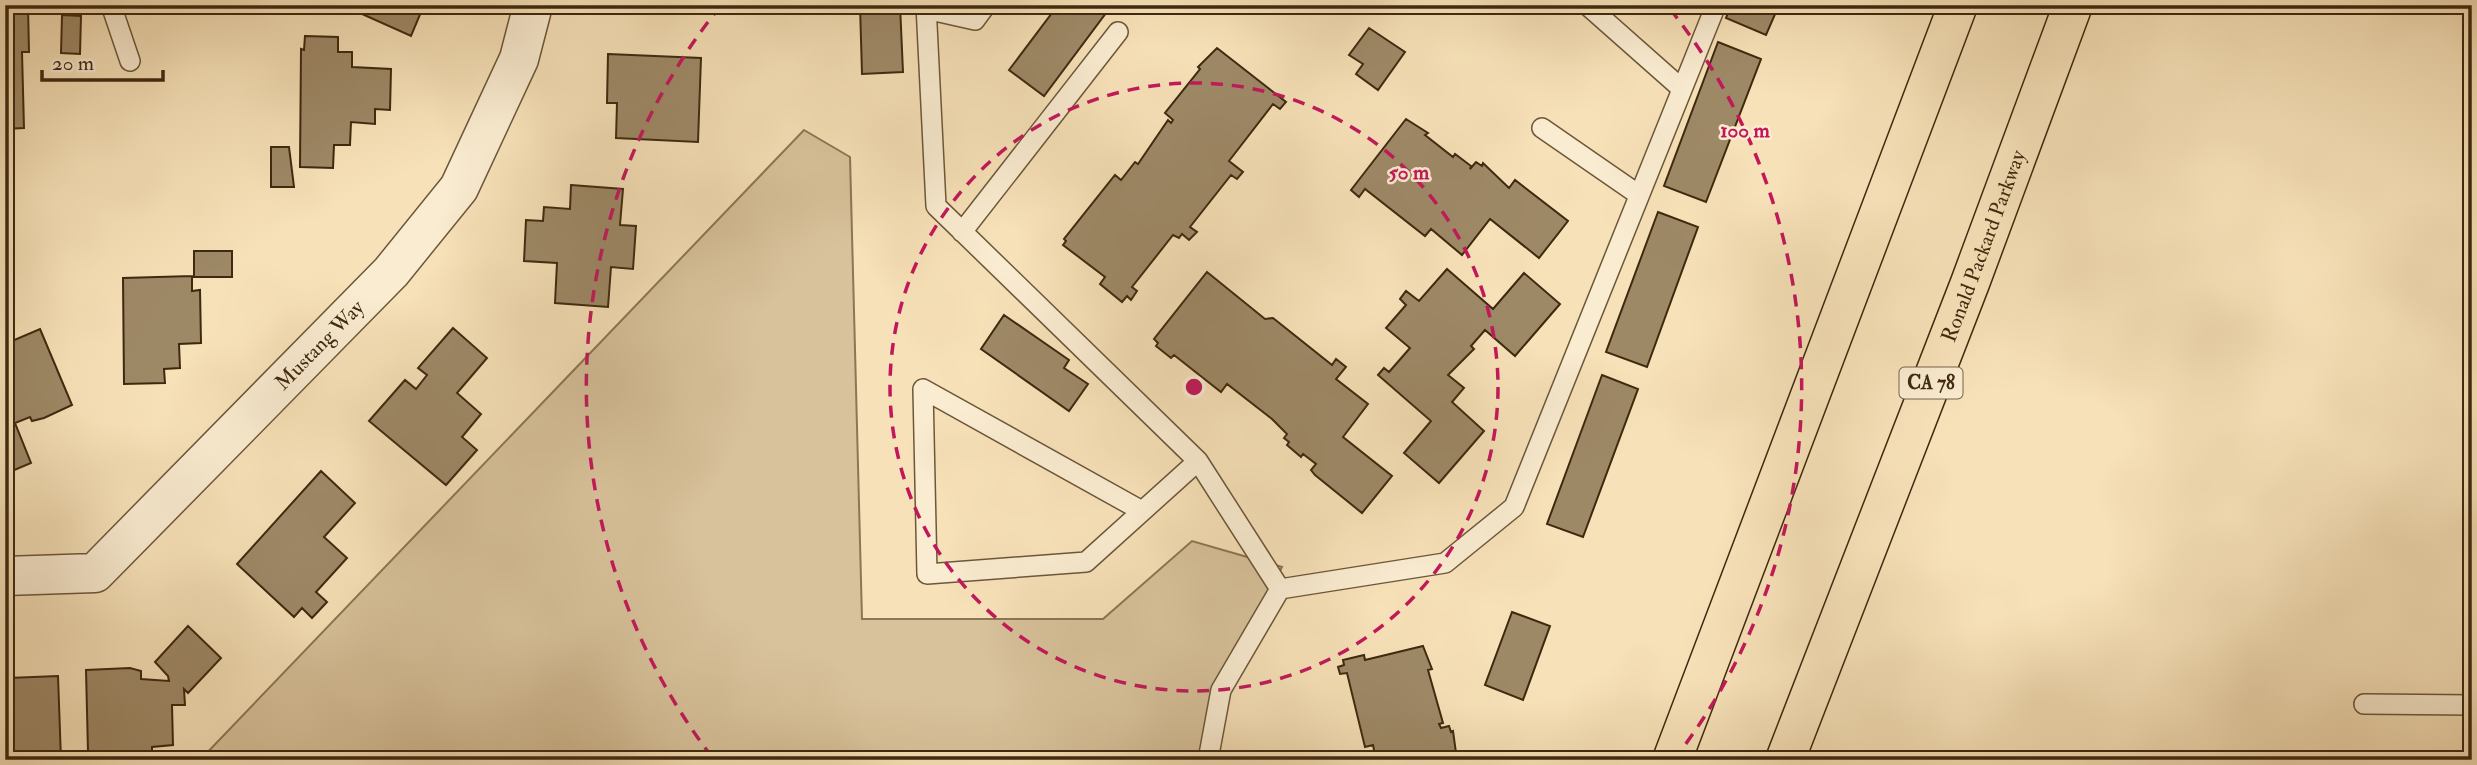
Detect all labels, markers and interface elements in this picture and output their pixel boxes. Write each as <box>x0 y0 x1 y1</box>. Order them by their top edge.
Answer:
scale bar <box>42 38 163 82</box>
text: 20 m <box>52 50 94 77</box>
text: 100 m <box>1720 117 1771 144</box>
street label: Ronald Packard Parkway <box>1935 145 2032 346</box>
text: 50 m <box>1389 159 1430 186</box>
street label: Mustang Way <box>269 293 370 396</box>
road number: CA 78 <box>1899 368 1962 398</box>
centre of rings <box>1182 375 1206 399</box>

